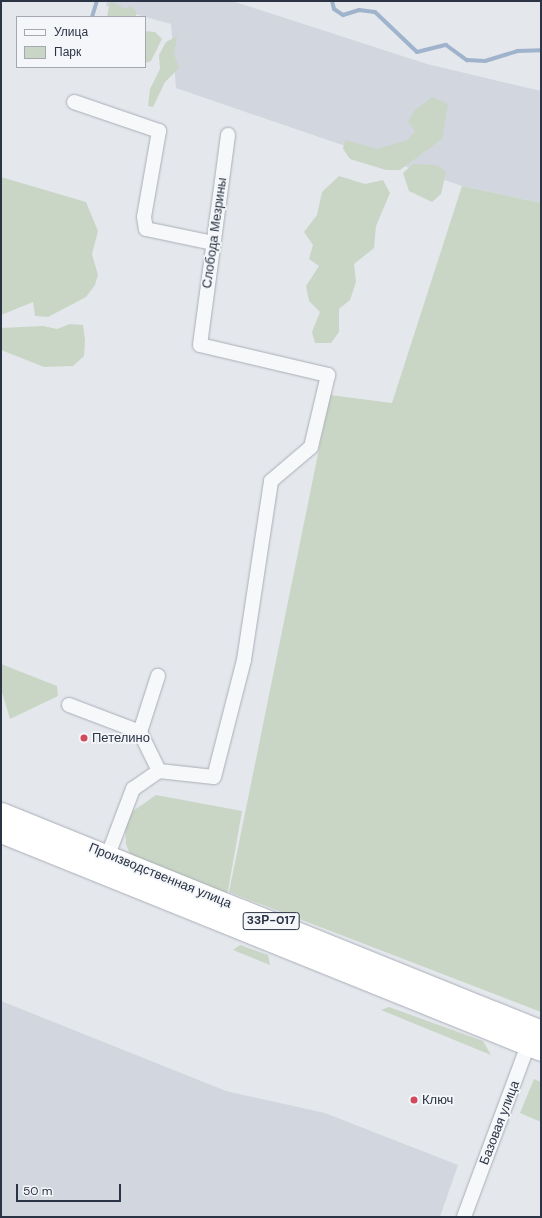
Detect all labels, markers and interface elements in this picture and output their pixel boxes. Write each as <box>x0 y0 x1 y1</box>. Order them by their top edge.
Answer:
legend <box>16 16 146 68</box>
text: Улица <box>54 24 88 40</box>
text: Парк <box>54 44 81 60</box>
street label: Слобода Мезрины <box>199 177 231 289</box>
place label: Петелино <box>92 730 150 746</box>
marker: Петелино <box>79 733 89 743</box>
street label: Производственная улица <box>86 840 234 912</box>
road number: 33Р-017 <box>242 911 300 931</box>
street label: Базовая улица <box>477 1079 523 1167</box>
place label: Ключ <box>422 1092 453 1108</box>
marker: Ключ <box>409 1095 419 1105</box>
scale bar <box>18 1176 123 1202</box>
text: 50 m <box>23 1183 52 1199</box>

